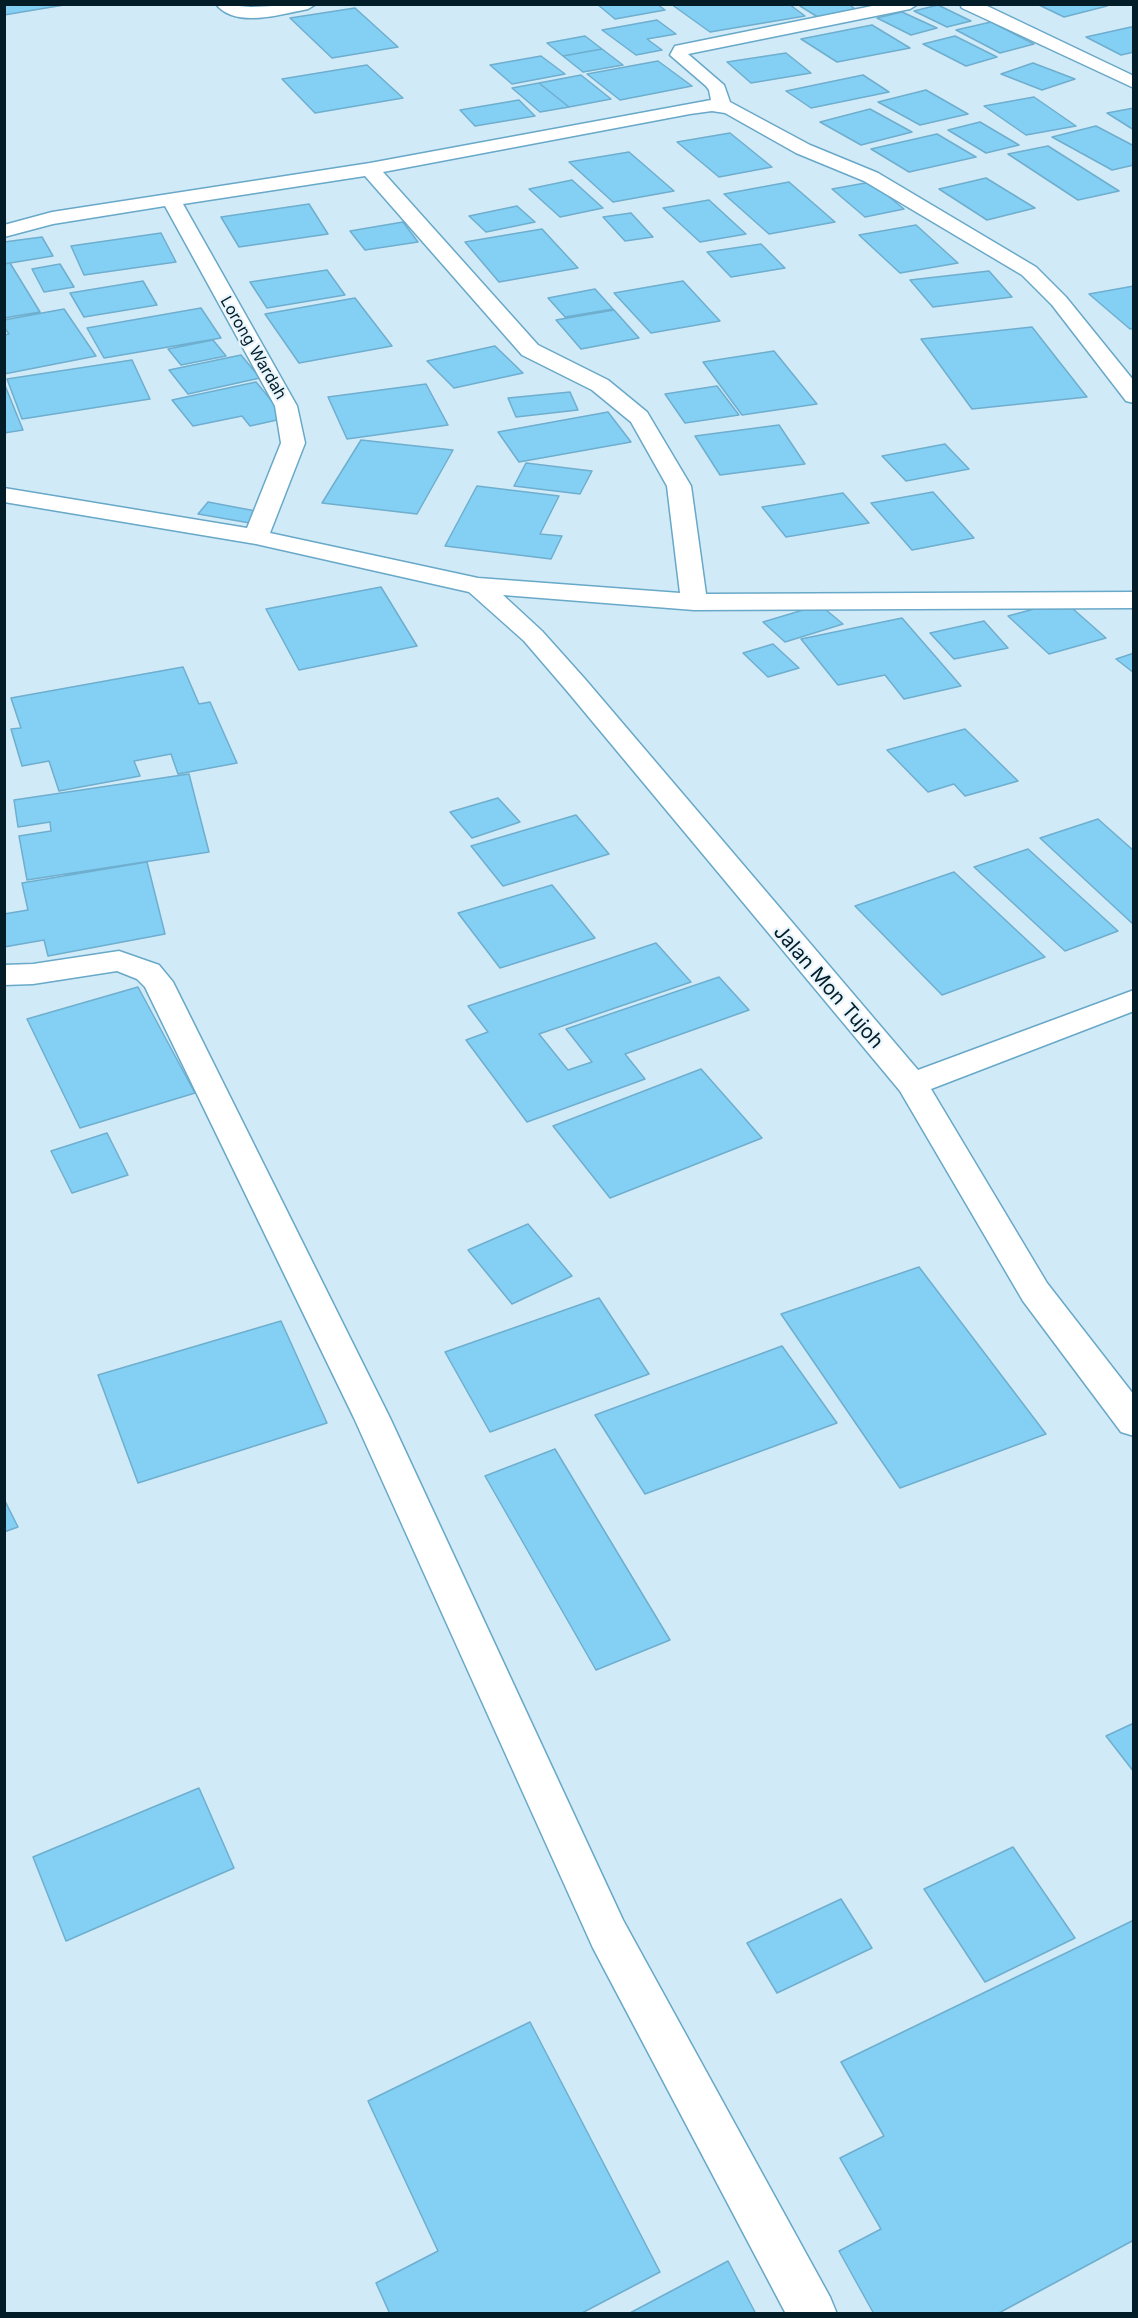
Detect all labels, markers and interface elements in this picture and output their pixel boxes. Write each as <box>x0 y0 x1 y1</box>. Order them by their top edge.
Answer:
street label: Lorong Wardah <box>216 293 290 403</box>
street label: Jalan Mon Tujoh <box>768 920 888 1054</box>

